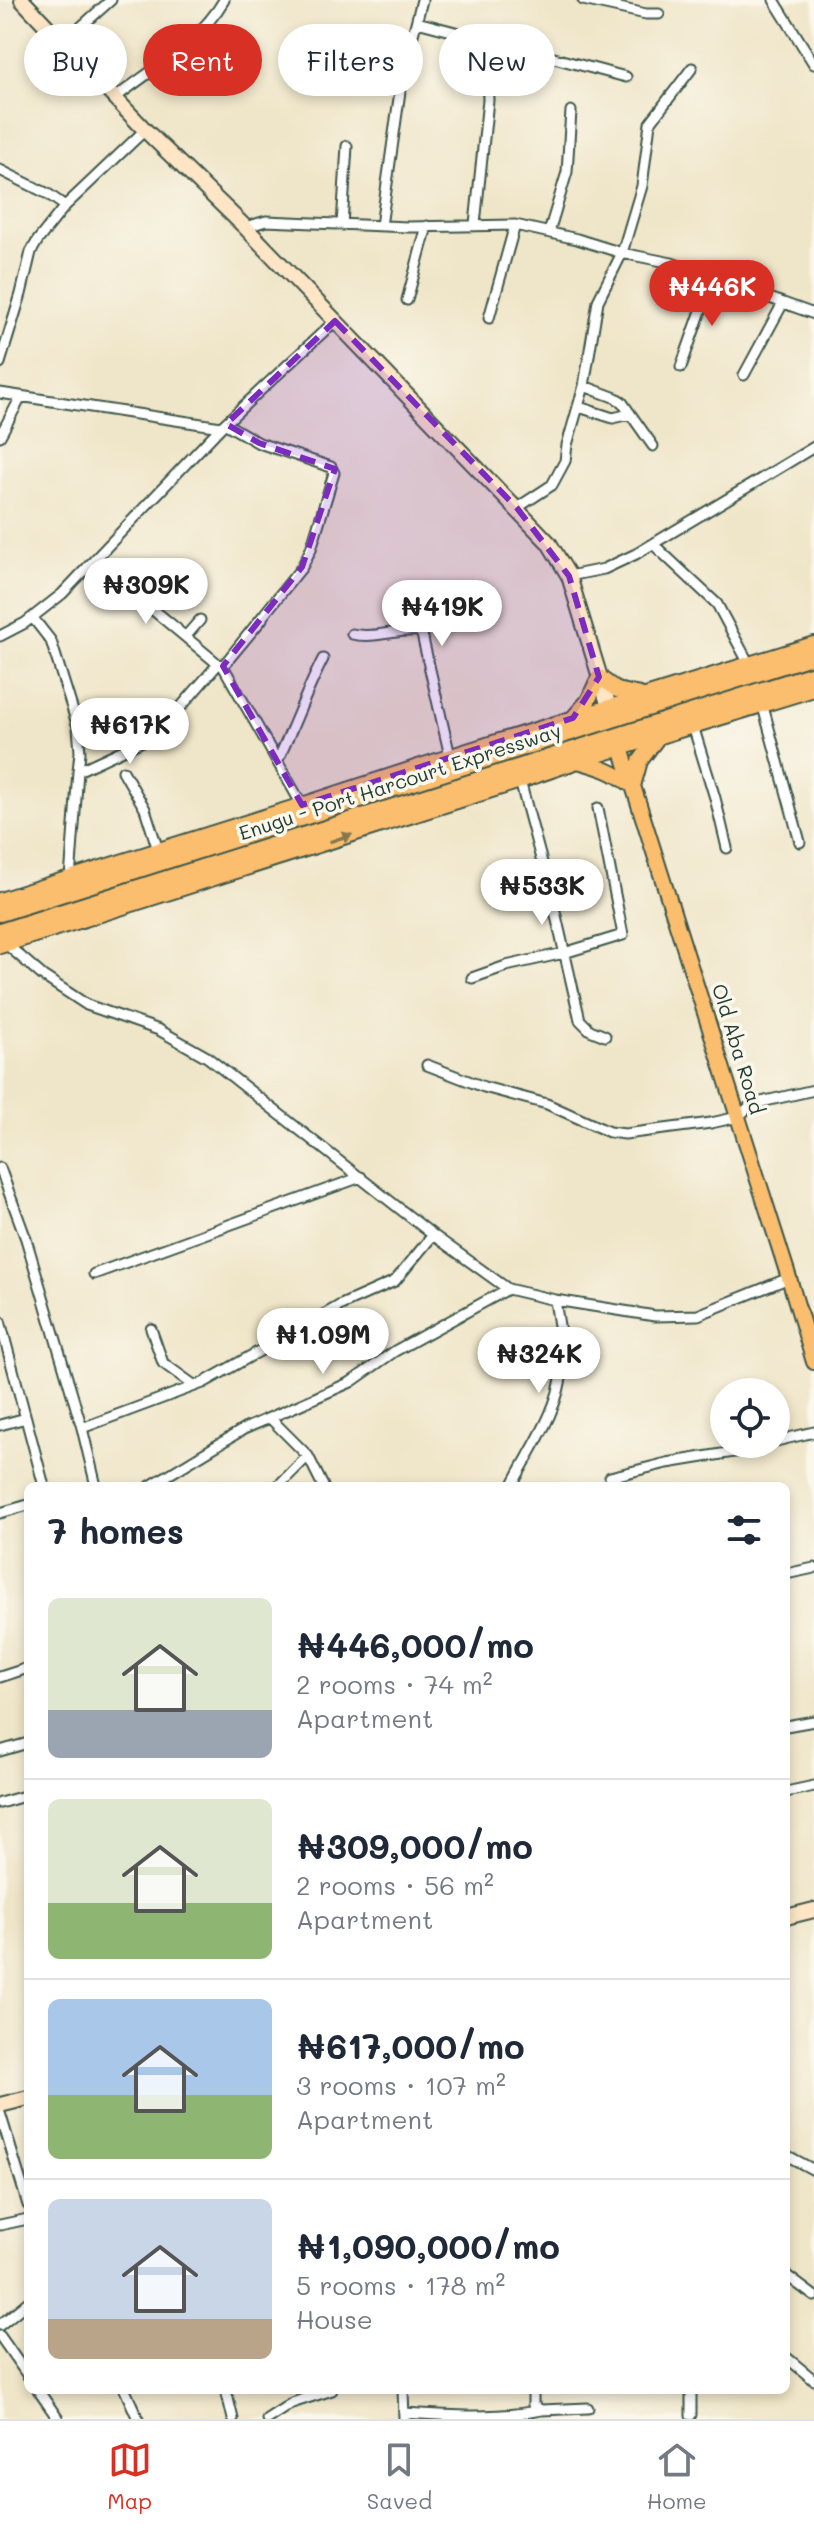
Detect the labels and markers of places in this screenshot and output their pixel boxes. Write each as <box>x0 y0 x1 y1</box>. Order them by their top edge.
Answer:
pin: ₦446K <box>656 260 768 328</box>
pin: ₦309K <box>90 558 202 626</box>
pin: ₦419K <box>386 580 498 648</box>
pin: ₦617K <box>74 698 186 766</box>
pin: ₦533K <box>486 859 598 927</box>
pin: ₦1.09M <box>258 1308 388 1376</box>
pin: ₦324K <box>483 1327 595 1395</box>

